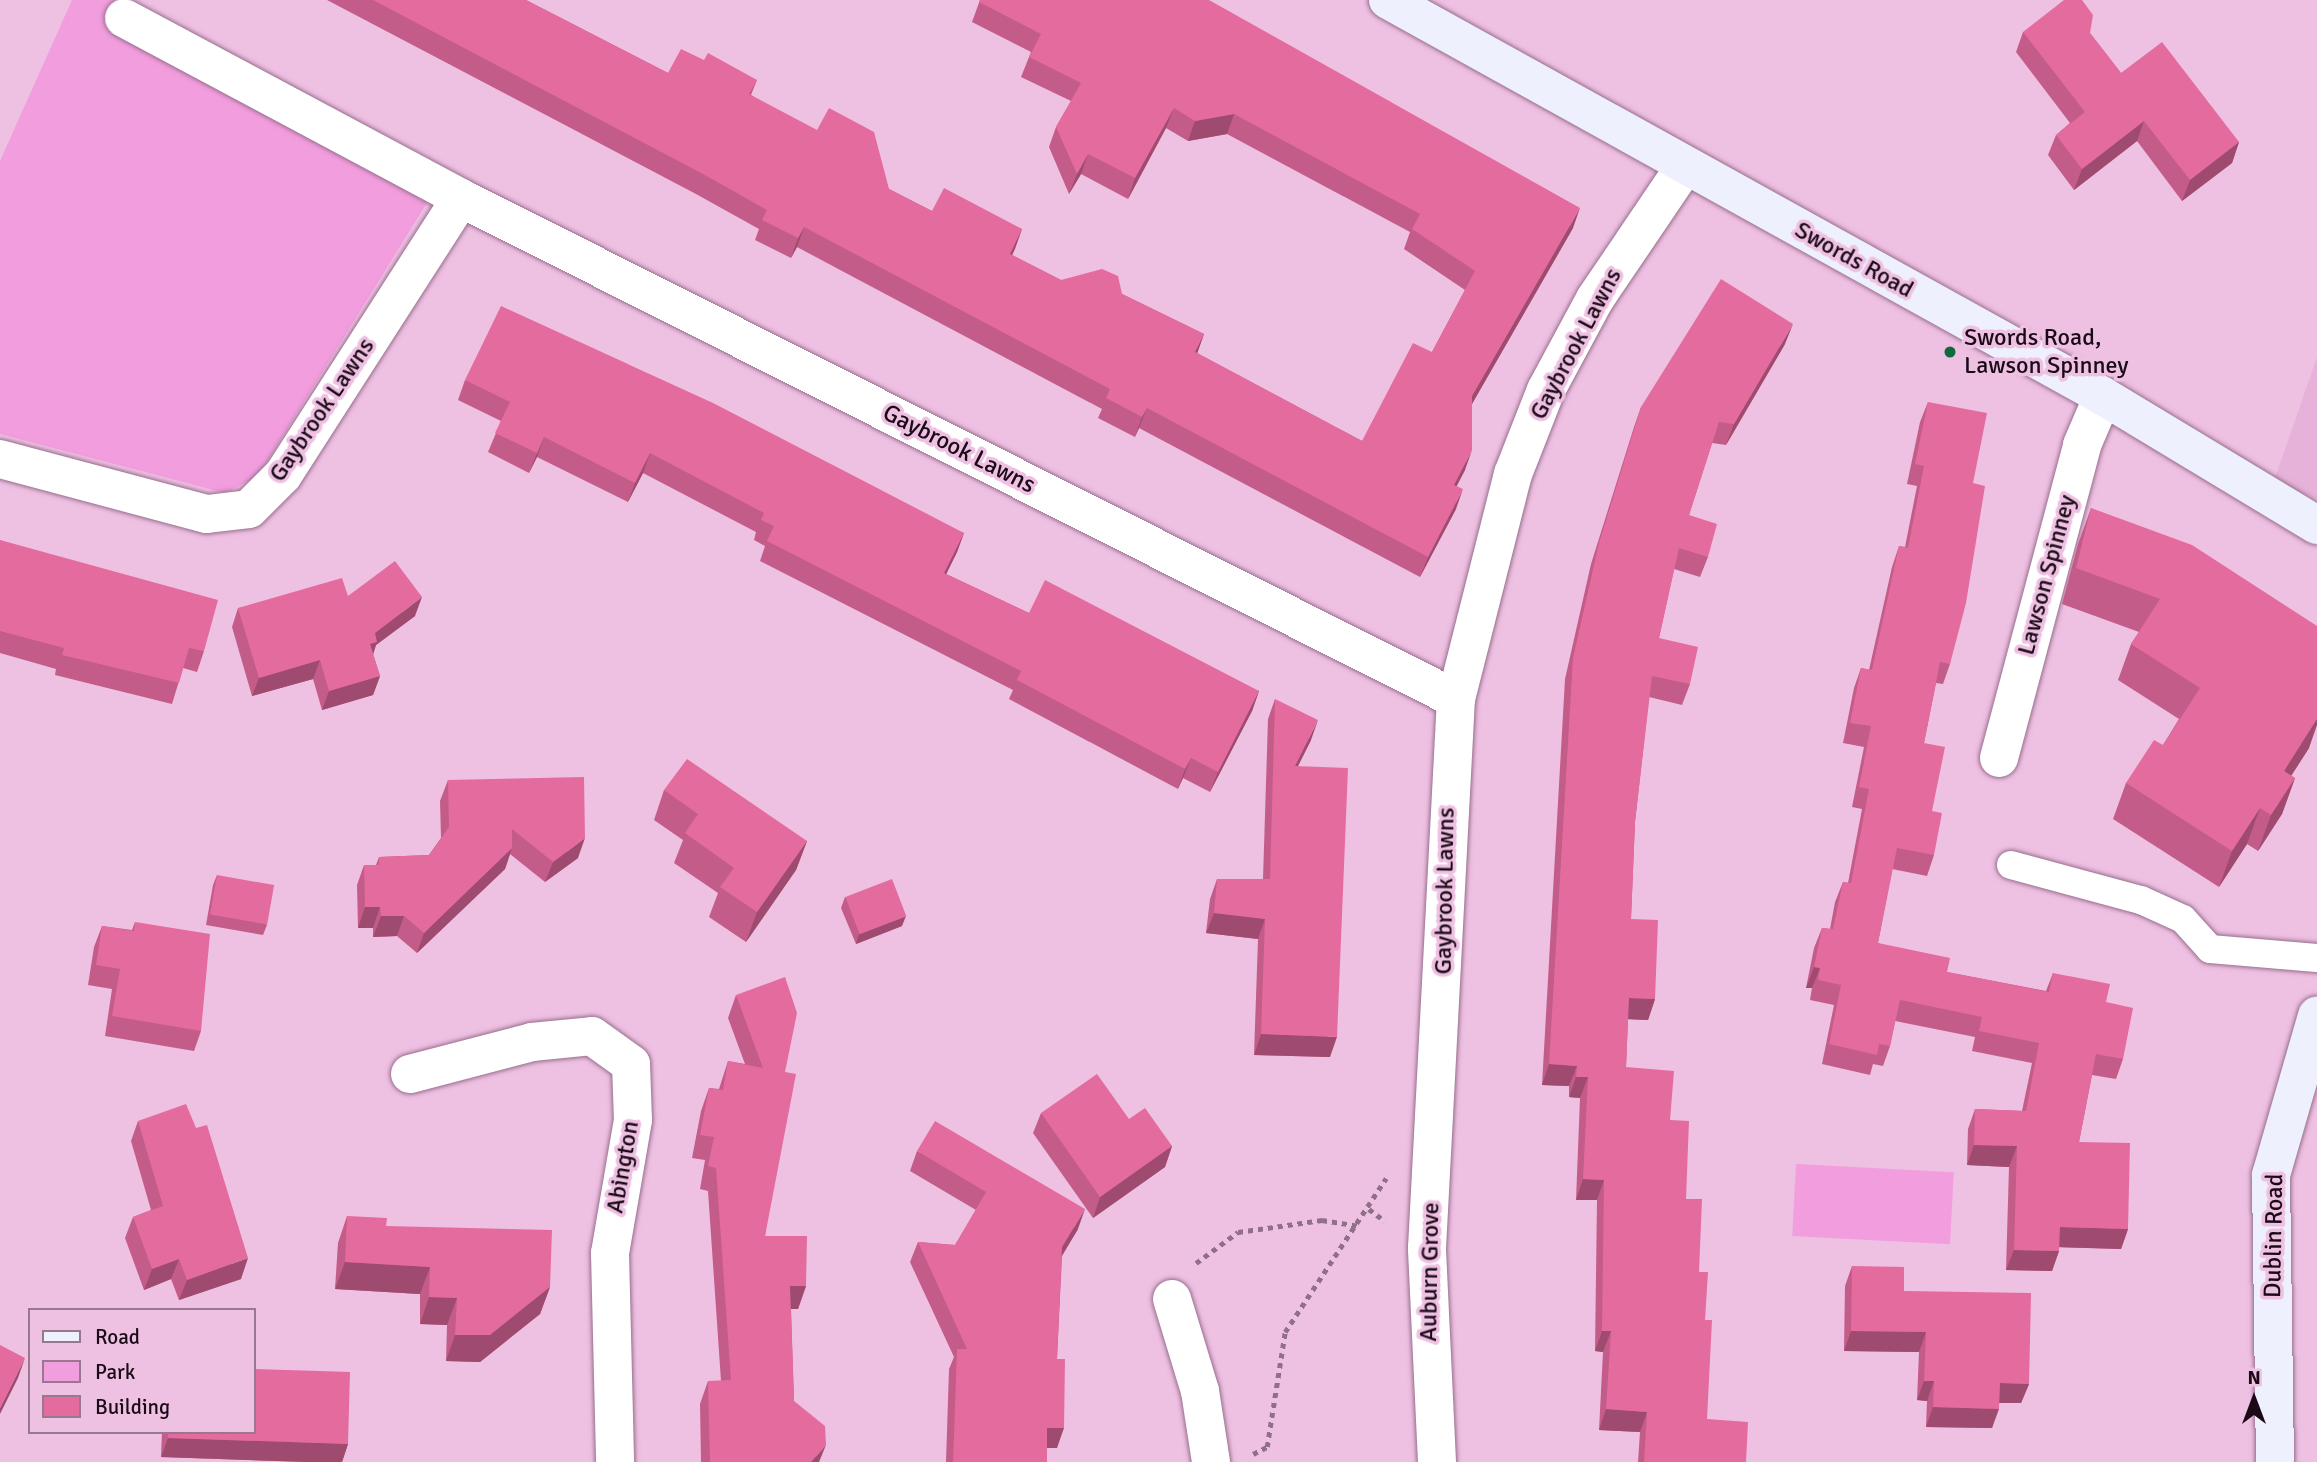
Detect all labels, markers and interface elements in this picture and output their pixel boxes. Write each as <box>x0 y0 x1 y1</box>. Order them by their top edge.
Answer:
street label: Swords Road <box>1790 216 1918 304</box>
street label: Gaybrook Lawns <box>1524 264 1628 424</box>
place label: Swords Road, Lawson Spinney <box>1964 324 2129 380</box>
street label: Gaybrook Lawns <box>263 333 381 487</box>
marker: Swords Road, Lawson Spinney <box>1942 344 1958 360</box>
street label: Gaybrook Lawns <box>878 398 1040 500</box>
street label: Lawson Spinney <box>2012 492 2082 658</box>
street label: Gaybrook Lawns <box>1429 807 1461 975</box>
street label: Abington <box>601 1119 645 1215</box>
street label: Dublin Road <box>2259 1174 2289 1298</box>
street label: Auburn Grove <box>1414 1202 1446 1342</box>
legend <box>28 1308 256 1434</box>
text: Road <box>95 1324 140 1350</box>
text: Park <box>95 1359 135 1385</box>
north arrow <box>2219 1364 2289 1434</box>
text: N <box>2247 1366 2261 1390</box>
text: Building <box>95 1394 170 1420</box>

